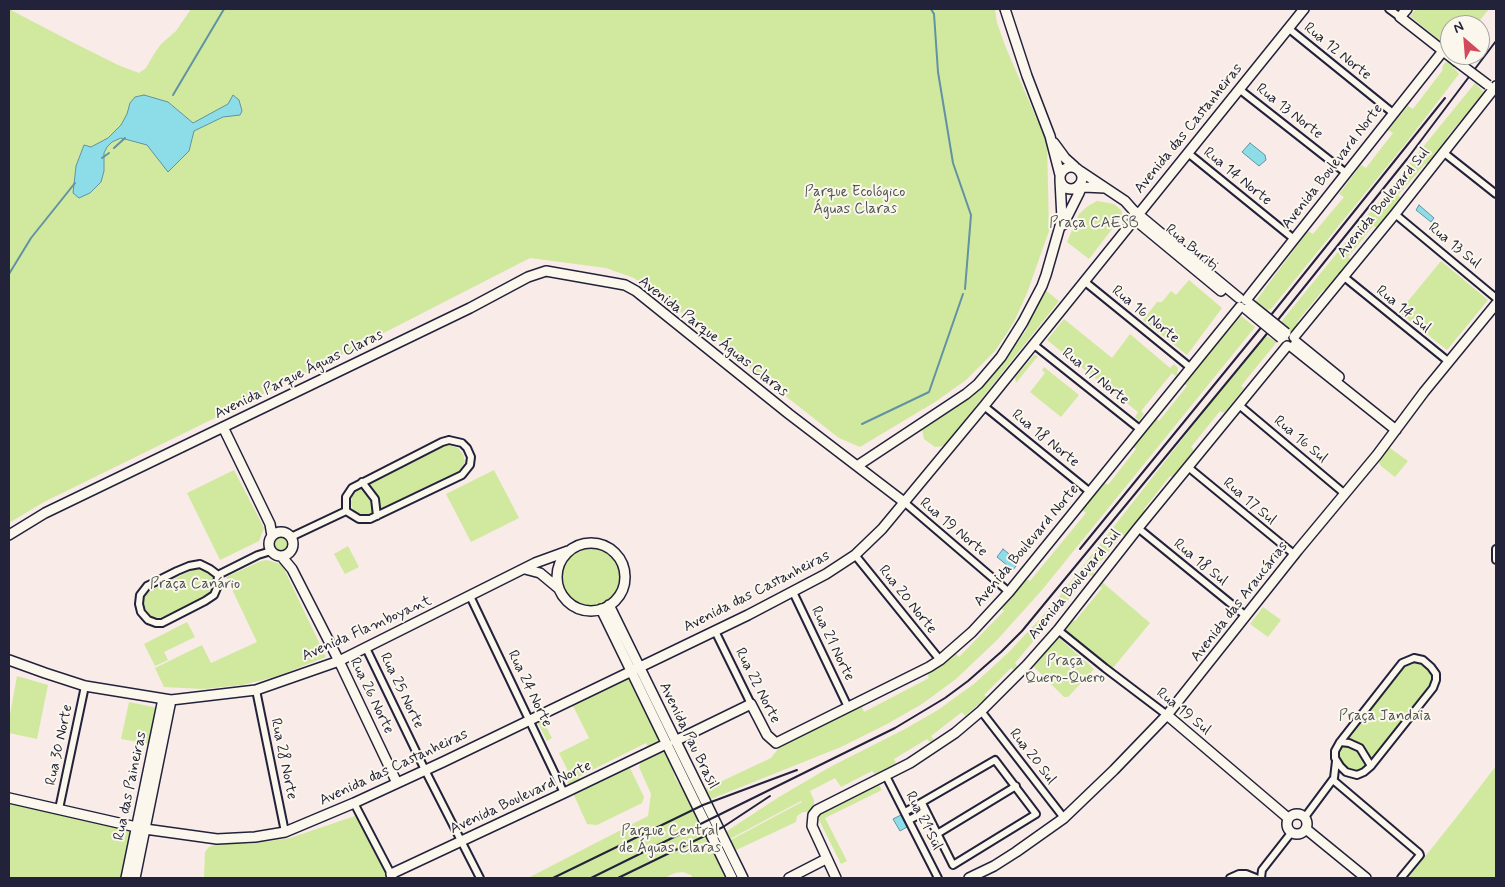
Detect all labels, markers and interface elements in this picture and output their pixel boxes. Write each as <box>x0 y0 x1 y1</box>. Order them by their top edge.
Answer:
north arrow <box>1440 15 1490 65</box>
text: N <box>1450 17 1467 38</box>
street label: Rua 12 Norte <box>1300 19 1374 85</box>
street label: Avenida das Castanheiras <box>1131 60 1247 198</box>
street label: Rua 13 Norte <box>1252 80 1326 144</box>
street label: Avenida Boulevard Norte <box>1279 101 1387 233</box>
street label: Rua 14 Norte <box>1199 144 1275 210</box>
street label: Avenida Boulevard Sul <box>1334 144 1434 262</box>
park label: Parque Ecológico Águas Claras <box>805 184 905 219</box>
park label: Praça CAESB <box>1049 215 1139 233</box>
street label: Rua 13 Sul <box>1424 219 1484 273</box>
street label: Rua Buriti <box>1161 221 1221 275</box>
street label: Avenida Parque Águas Claras <box>634 273 792 401</box>
street label: Rua 16 Norte <box>1107 282 1183 348</box>
street label: Rua 14 Sul <box>1372 282 1434 338</box>
street label: Avenida Parque Águas Claras <box>212 326 386 424</box>
street label: Rua 17 Norte <box>1058 344 1132 410</box>
street label: Rua 18 Norte <box>1008 406 1082 472</box>
street label: Rua 16 Sul <box>1269 412 1331 468</box>
street label: Rua 17 Sul <box>1219 475 1279 529</box>
street label: Avenida Boulevard Norte <box>971 481 1083 611</box>
street label: Rua 19 Norte <box>916 495 990 561</box>
street label: Avenida Boulevard Sul <box>1025 526 1125 644</box>
street label: Rua 18 Sul <box>1169 536 1231 590</box>
street label: Avenida das Araucárias <box>1187 538 1293 666</box>
street label: Avenida das Castanheiras <box>681 547 833 637</box>
street label: Rua 20 Norte <box>874 562 940 638</box>
park label: Praça Canário <box>150 576 240 594</box>
street label: Avenida Flamboyant <box>299 592 435 666</box>
street label: Rua 21 Norte <box>806 604 858 684</box>
street label: Rua 22 Norte <box>730 645 784 727</box>
street label: Rua 24 Norte <box>503 648 555 730</box>
street label: Rua 25 Norte <box>375 650 427 732</box>
park label: Praça Quero-Quero <box>1025 653 1105 688</box>
street label: Rua 26 Norte <box>345 655 397 737</box>
street label: Avenida Pau Brasil <box>654 680 722 792</box>
street label: Rua 19 Sul <box>1152 684 1214 740</box>
street label: Rua 30 Norte <box>43 703 77 787</box>
park label: Praça Jandaia <box>1339 708 1431 726</box>
street label: Rua 28 Norte <box>266 717 300 801</box>
street label: Avenida das Castanheiras <box>317 726 471 810</box>
street label: Rua 20 Sul <box>1005 726 1059 788</box>
street label: Rua das Paineiras <box>111 730 151 842</box>
street label: Avenida Boulevard Norte <box>447 757 595 839</box>
street label: Rua 21 Sul <box>901 789 945 853</box>
park label: Parque Central de Águas Claras <box>619 823 721 858</box>

